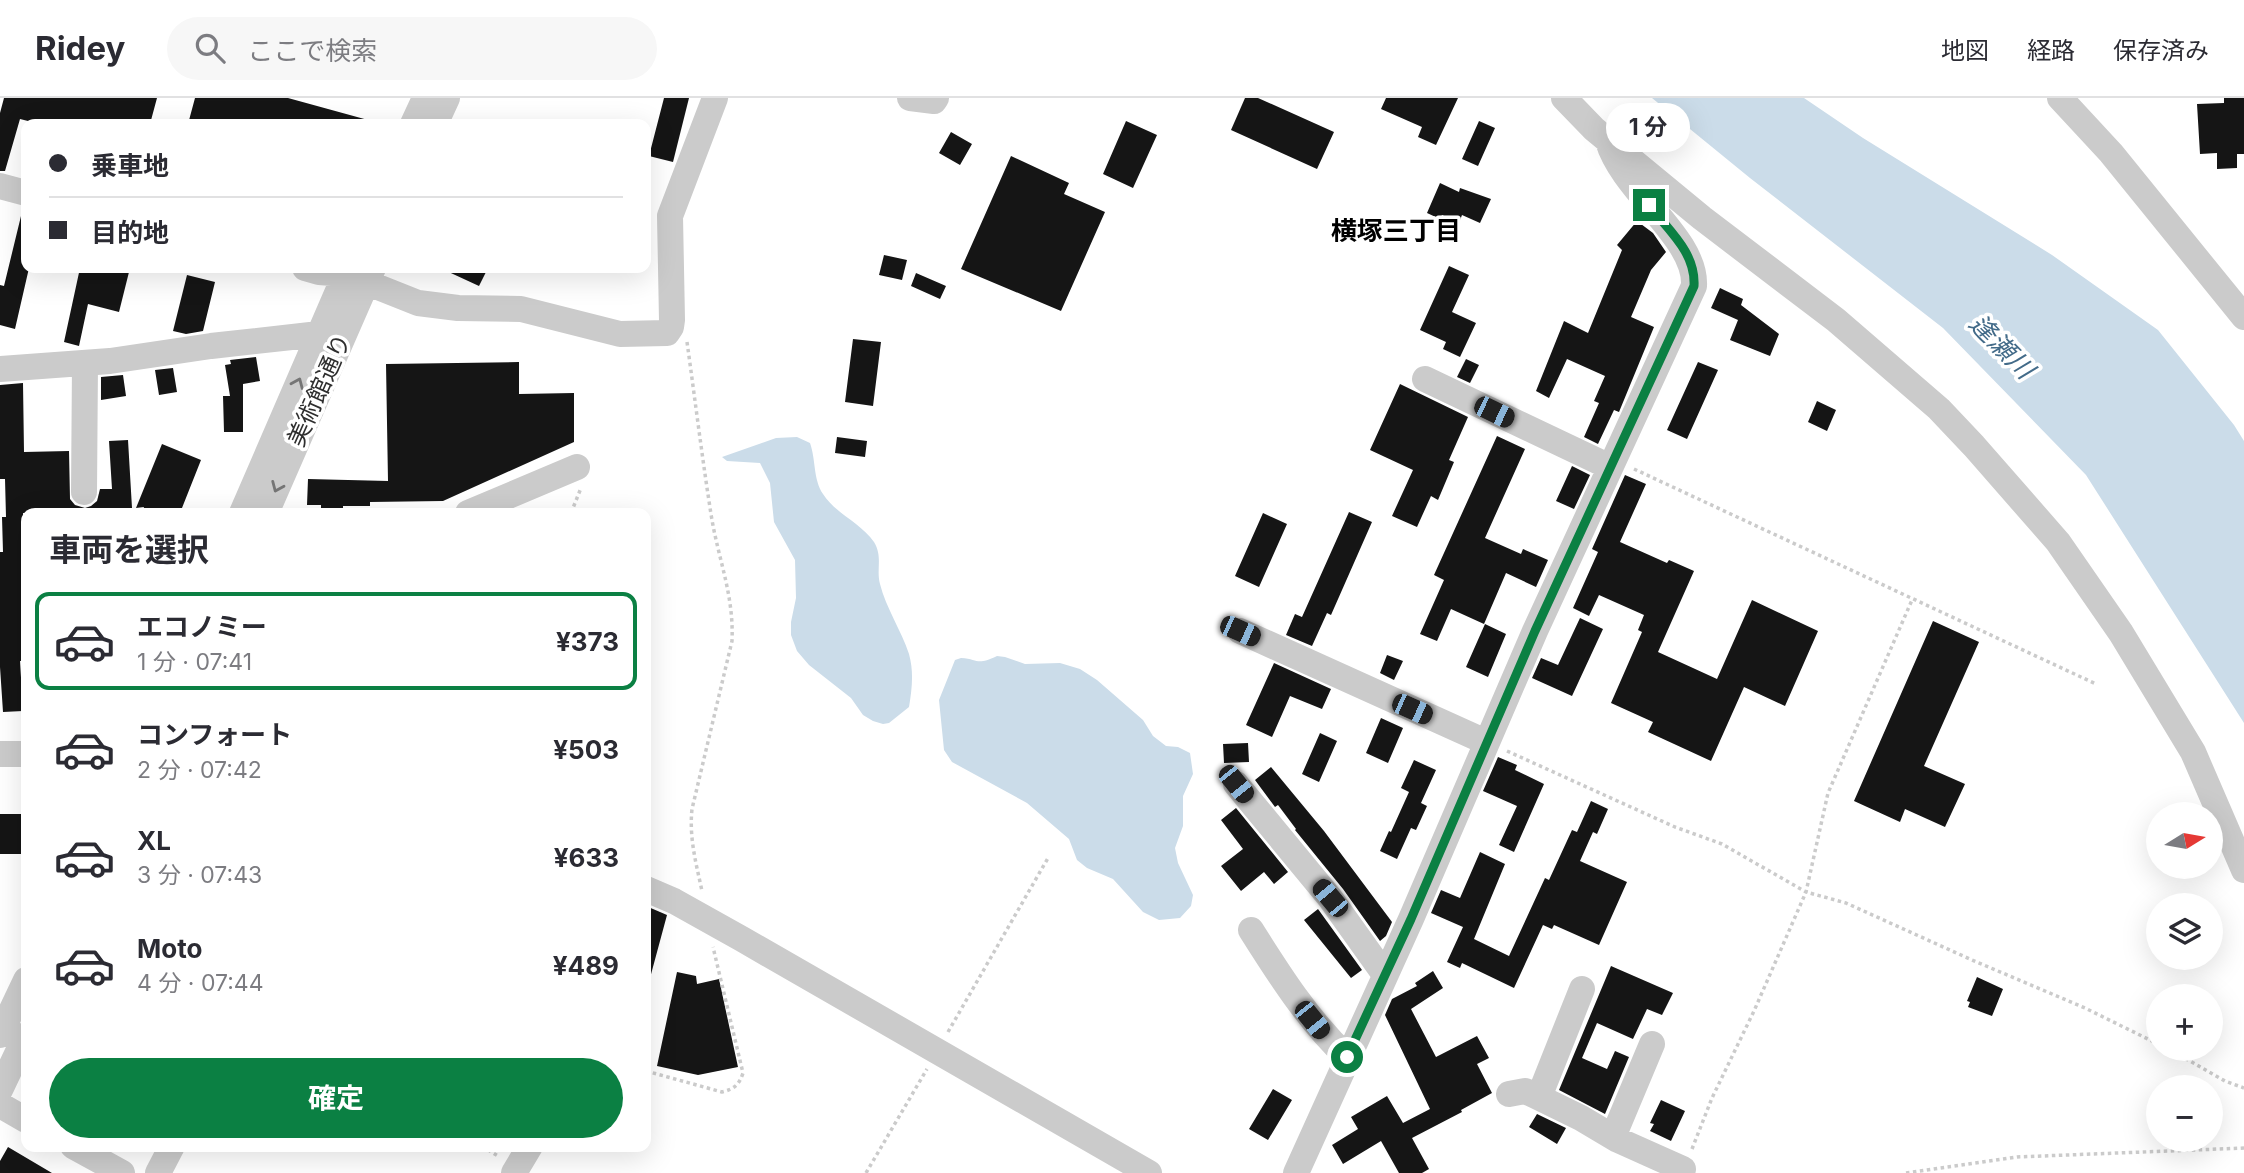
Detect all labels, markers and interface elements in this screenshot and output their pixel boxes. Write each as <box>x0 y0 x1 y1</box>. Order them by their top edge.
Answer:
search box <box>167 17 657 80</box>
text: Ridey <box>35 28 125 68</box>
icon: search <box>191 29 229 67</box>
text: ここで検索 <box>247 35 377 66</box>
text: 地図 <box>1941 36 1989 65</box>
text: 経路 <box>2027 36 2075 65</box>
text: 保存済み <box>2113 36 2209 65</box>
callout: 1 分 <box>1607 104 1691 153</box>
text: 1 分 <box>1629 113 1667 141</box>
text: 乗車地 <box>91 150 169 181</box>
route end <box>1633 189 1665 221</box>
district label: 横塚三丁目 <box>1331 215 1461 246</box>
text: 目的地 <box>91 217 169 248</box>
water label: 逢瀬川 <box>1963 307 2043 387</box>
street label: 美術館通り <box>281 329 357 451</box>
one-way arrow <box>290 377 304 390</box>
car <box>1471 393 1518 431</box>
one-way arrow <box>271 480 285 492</box>
text: 車両を選択 <box>49 530 209 569</box>
icon: car <box>53 610 116 673</box>
text: エコノミー <box>137 611 267 642</box>
car <box>1217 613 1264 649</box>
text: ¥373 <box>556 626 619 657</box>
text: 1 分 · 07:41 <box>137 648 252 676</box>
car <box>1389 691 1436 727</box>
icon: car <box>53 718 116 781</box>
text: コンフォート <box>137 719 292 750</box>
text: ¥503 <box>553 734 619 765</box>
text: 2 分 · 07:42 <box>137 756 262 784</box>
car <box>1215 761 1258 807</box>
north arrow <box>2146 802 2222 878</box>
map controls <box>2146 802 2223 1152</box>
text: XL <box>137 825 171 856</box>
icon: car <box>53 826 116 889</box>
text: ¥633 <box>554 842 619 873</box>
text: 3 分 · 07:43 <box>137 861 262 889</box>
car <box>1309 875 1352 921</box>
button: layers <box>2146 893 2223 970</box>
text: Moto <box>137 933 202 964</box>
icon: car <box>53 934 116 997</box>
text: ¥489 <box>553 950 619 981</box>
text: 4 分 · 07:44 <box>137 969 264 997</box>
button: + <box>2146 984 2223 1061</box>
car <box>1291 997 1334 1043</box>
route start <box>1331 1041 1363 1073</box>
button: 確定 <box>49 1058 623 1138</box>
button: − <box>2146 1075 2223 1152</box>

